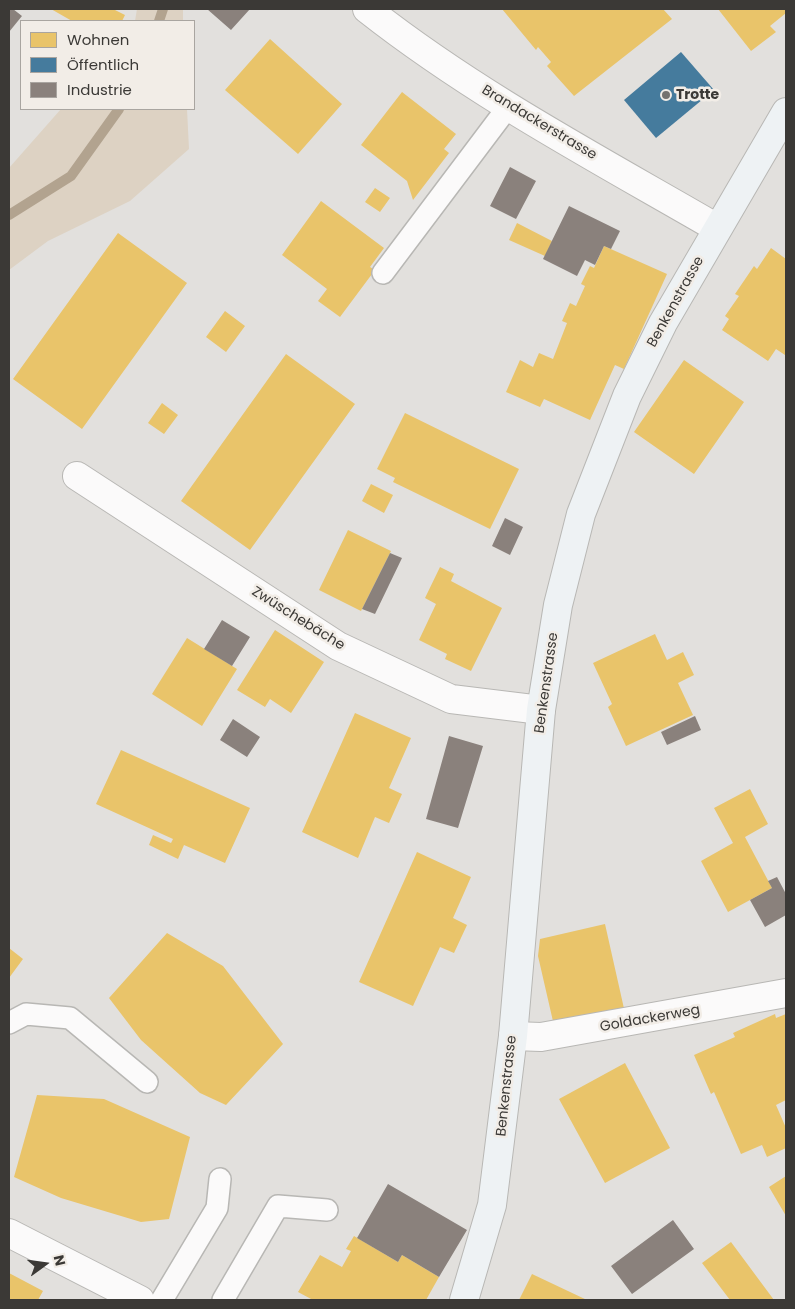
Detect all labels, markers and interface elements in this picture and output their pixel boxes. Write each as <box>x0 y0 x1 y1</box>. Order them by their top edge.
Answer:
legend <box>20 20 195 110</box>
text: Wohnen <box>67 29 129 50</box>
text: Öffentlich <box>67 54 139 75</box>
text: Industrie <box>67 79 132 100</box>
street label: Brandackerstrasse <box>478 82 600 164</box>
place label: Trotte <box>676 87 719 103</box>
marker: Trotte <box>660 89 672 101</box>
street label: Benkenstrasse <box>644 254 708 350</box>
street label: Zwüschebäche <box>248 584 348 654</box>
street label: Benkenstrasse <box>532 632 562 734</box>
street label: Goldackerweg <box>599 1002 701 1036</box>
street label: Benkenstrasse <box>493 1035 521 1137</box>
north arrow <box>20 1239 70 1289</box>
text: N <box>49 1253 71 1268</box>

